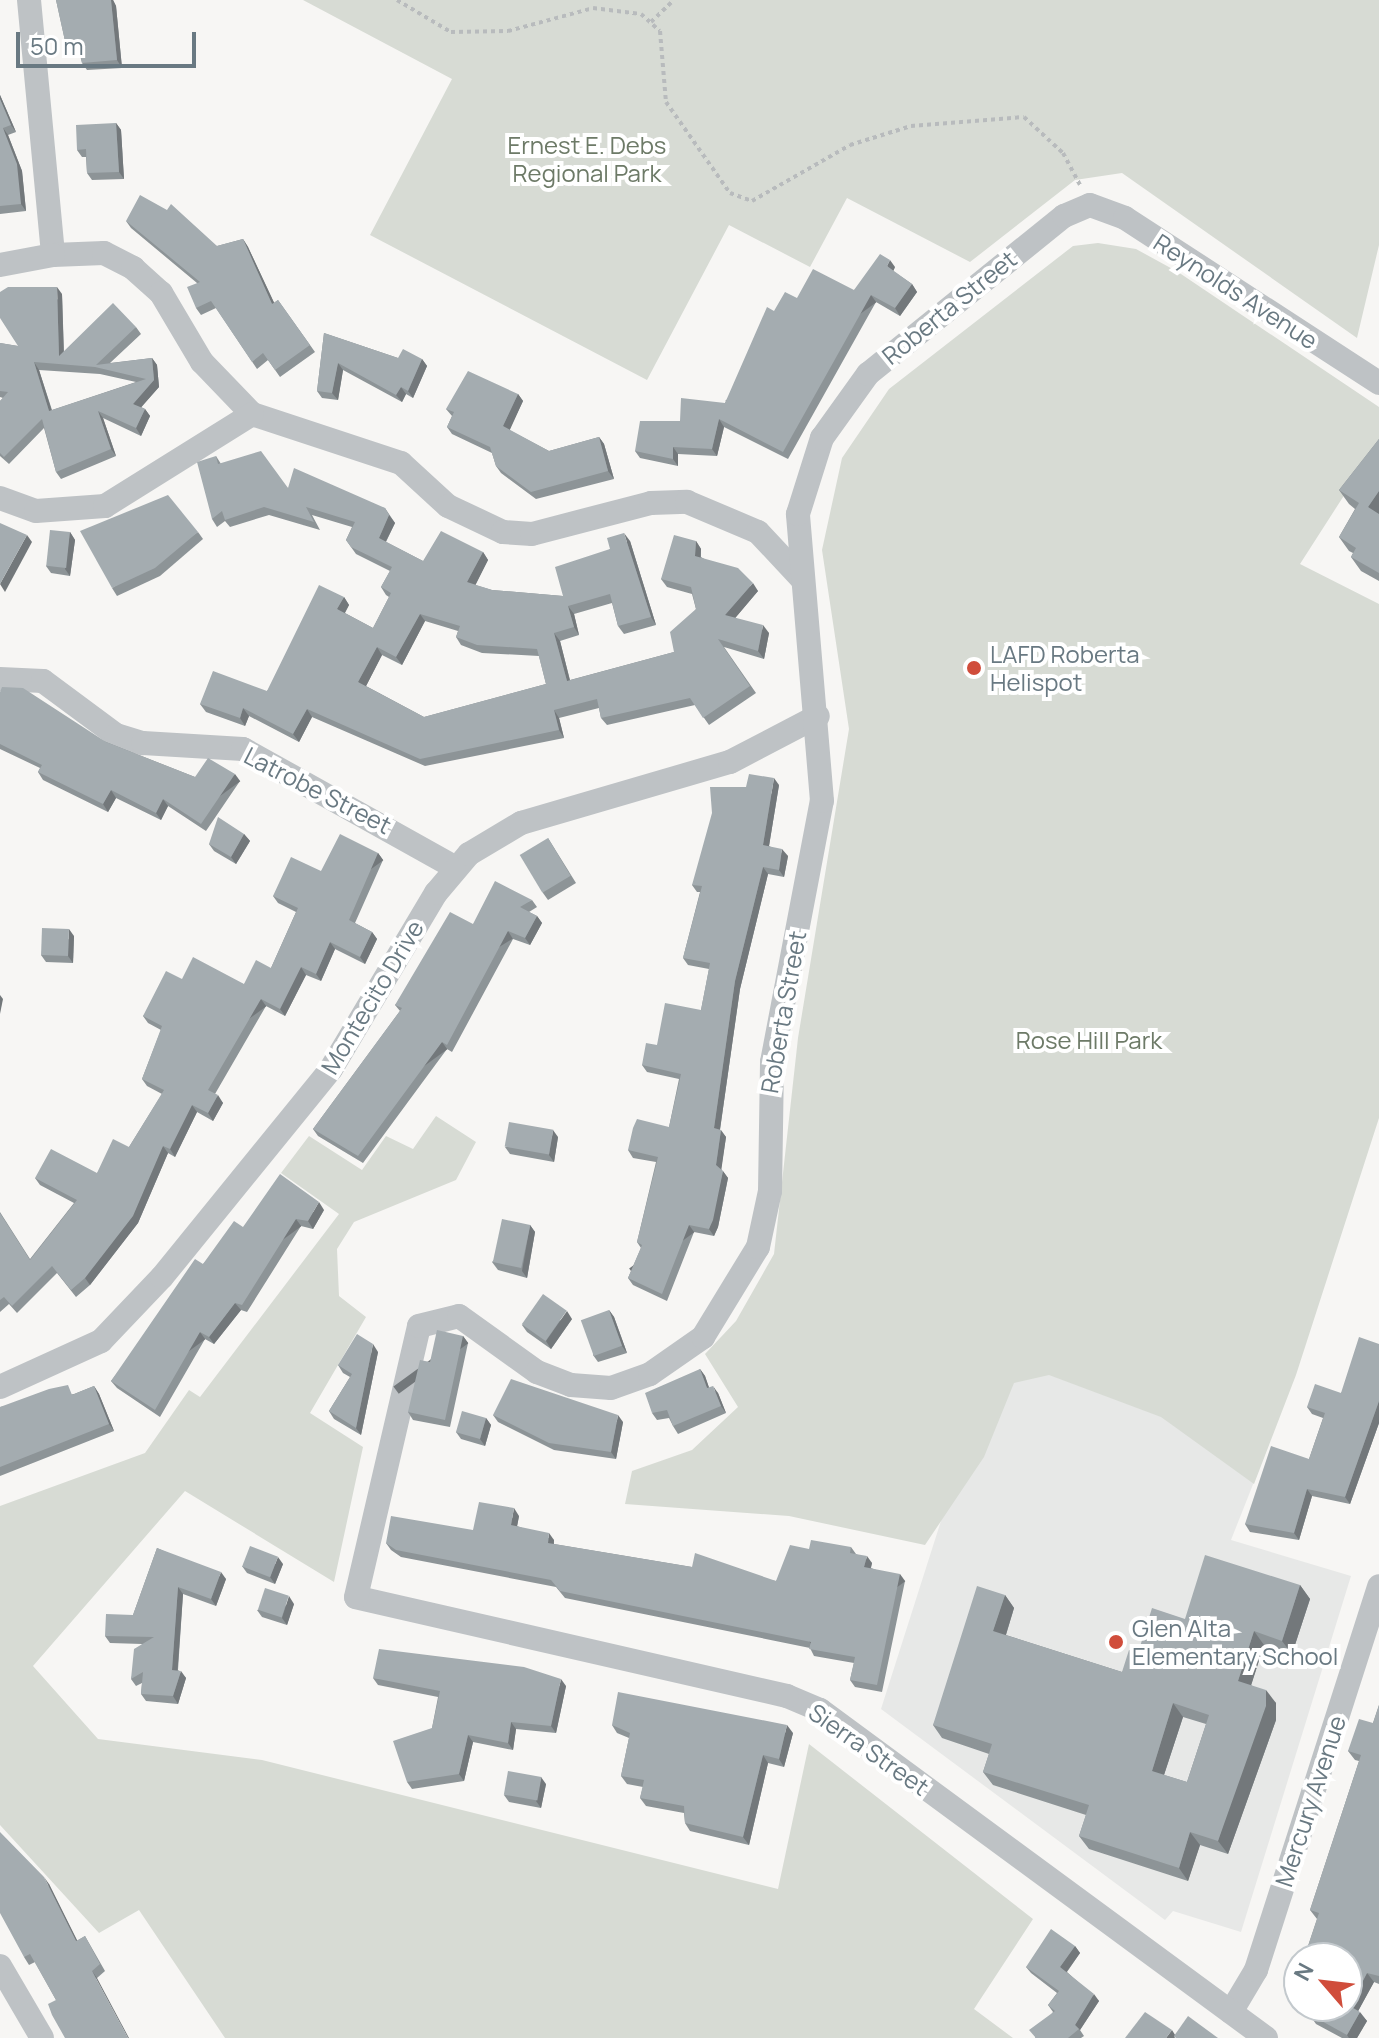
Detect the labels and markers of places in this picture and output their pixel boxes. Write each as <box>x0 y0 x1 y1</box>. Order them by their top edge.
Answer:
place label: LAFD Roberta Helispot <box>990 640 1140 696</box>
marker: LAFD Roberta Helispot <box>965 659 983 677</box>
place label: Glen Alta Elementary School <box>1132 1614 1338 1670</box>
marker: Glen Alta Elementary School <box>1107 1633 1125 1651</box>

